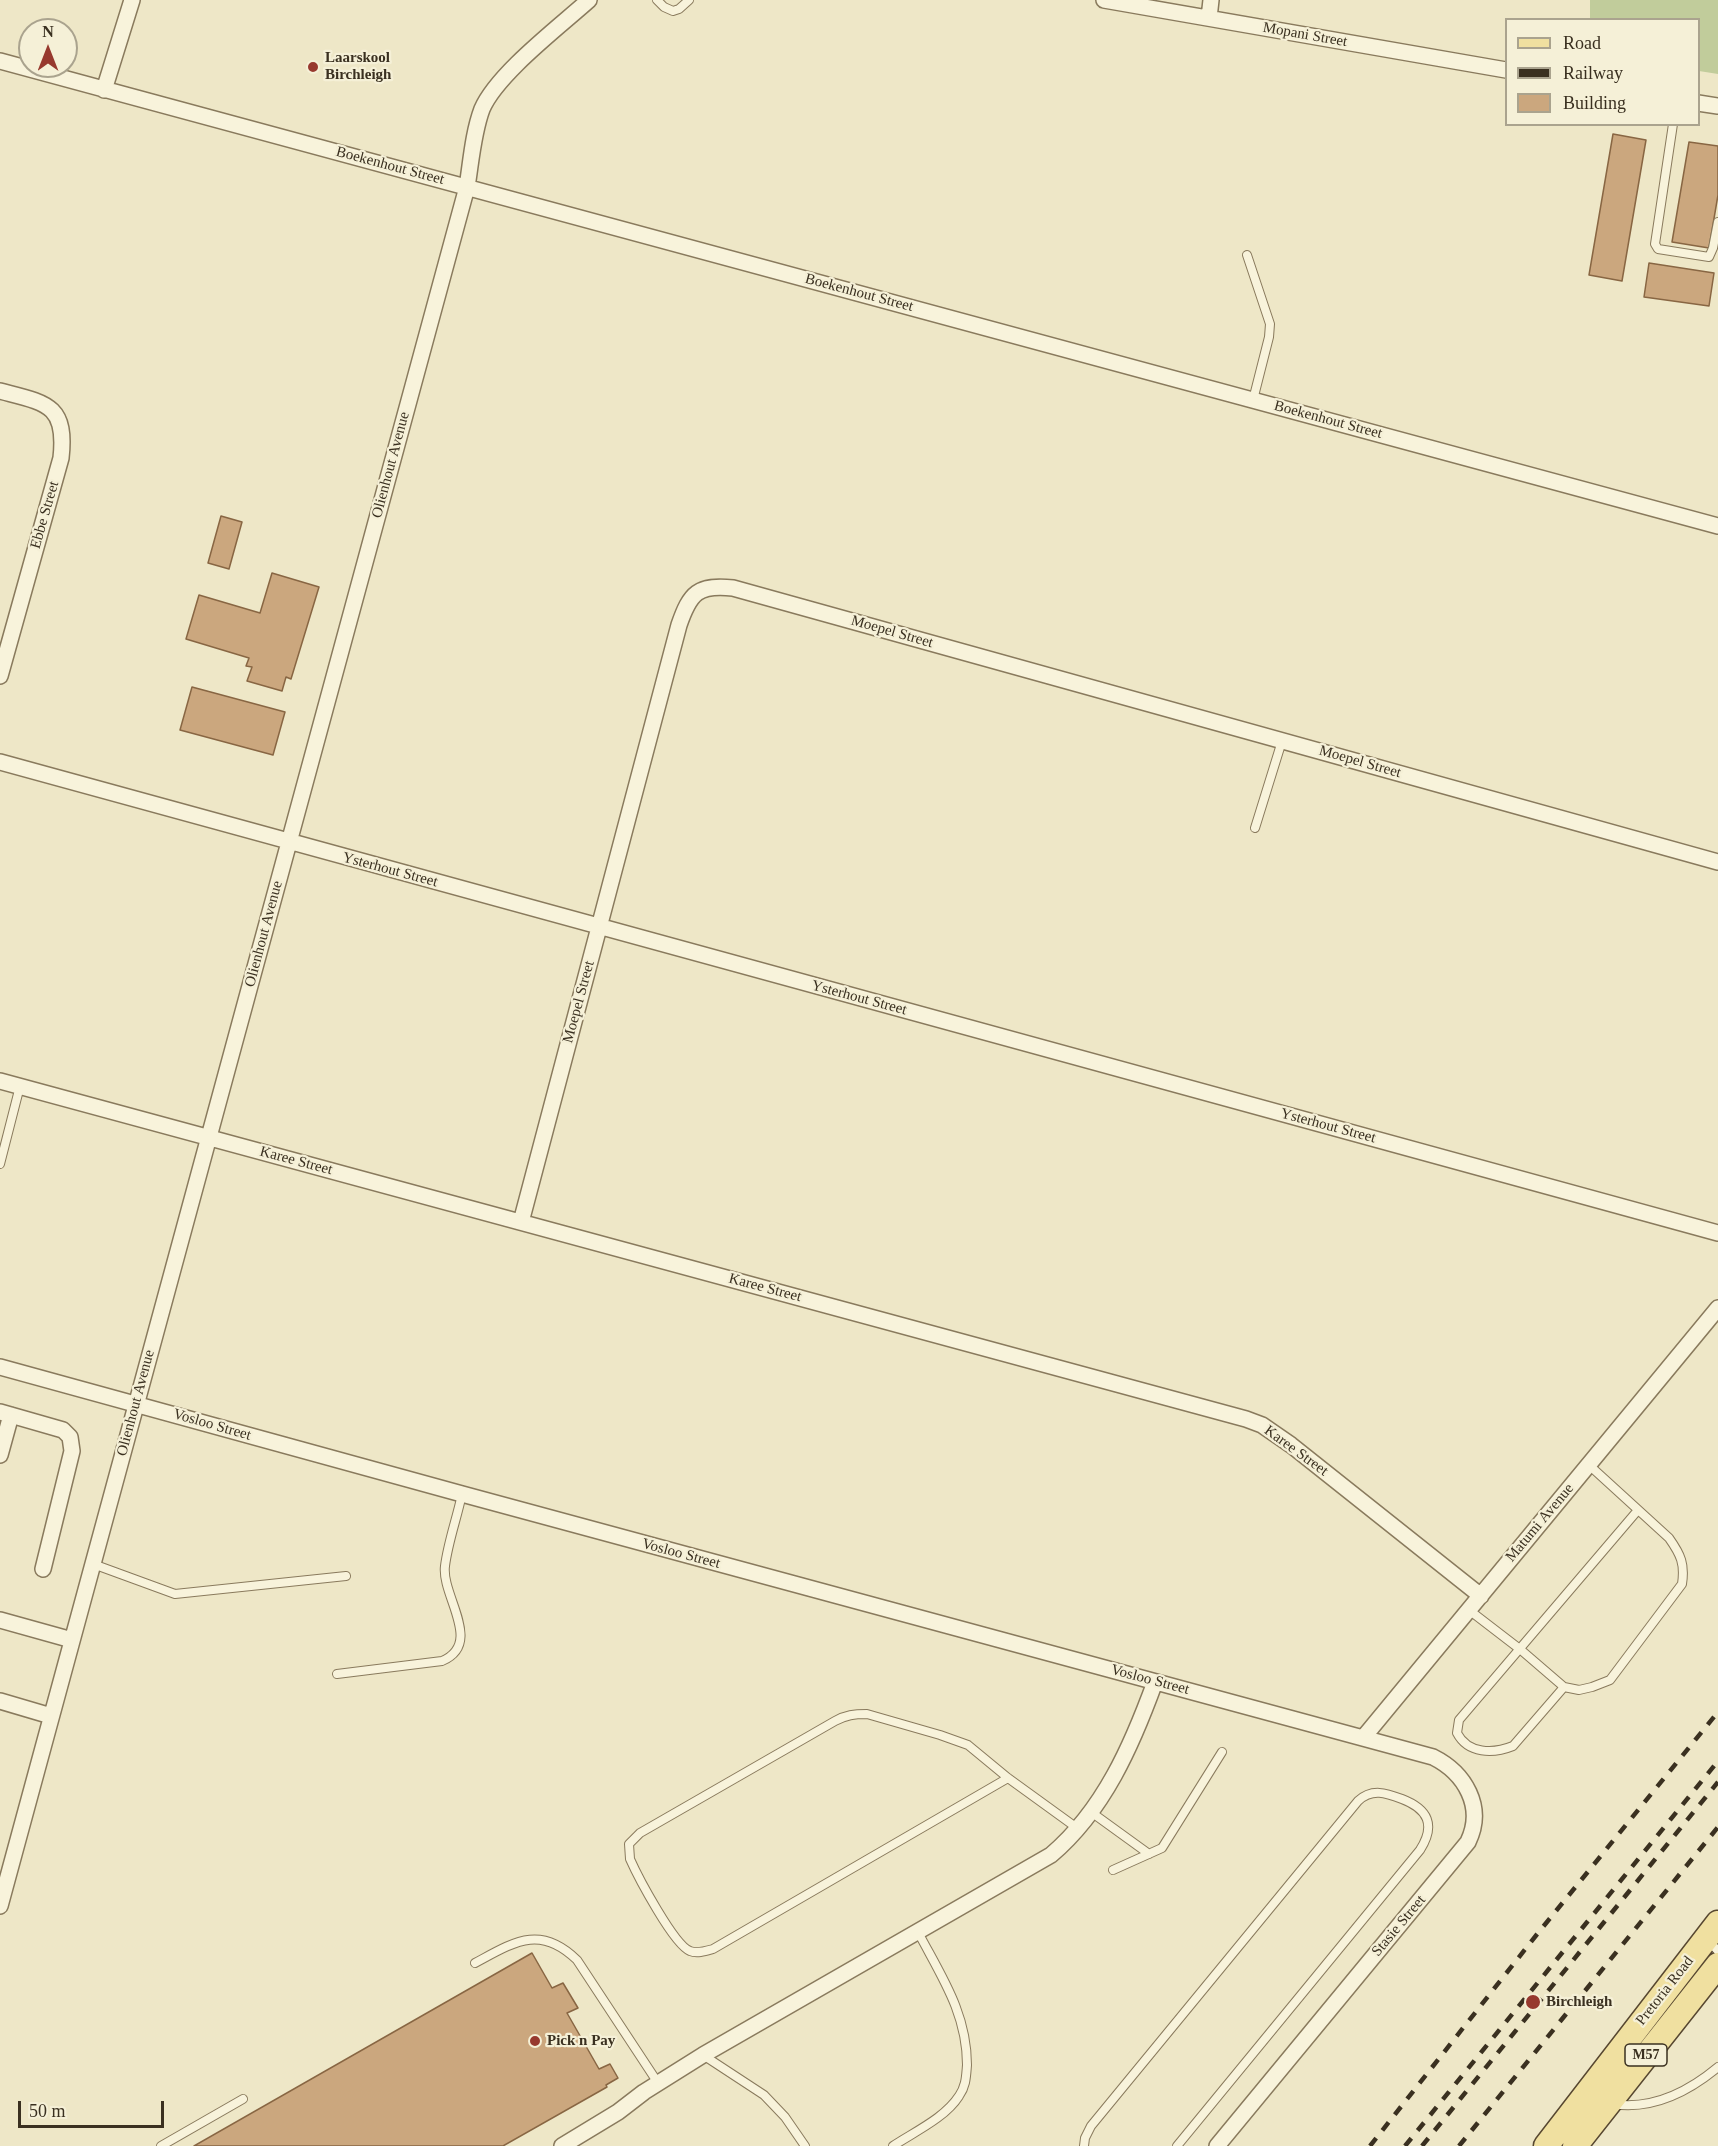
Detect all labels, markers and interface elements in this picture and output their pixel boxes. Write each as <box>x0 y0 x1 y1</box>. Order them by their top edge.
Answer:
north arrow <box>18 18 78 78</box>
legend <box>1505 18 1700 126</box>
street label: Mopani Street <box>1261 19 1349 51</box>
text: N <box>42 23 54 40</box>
text: Road <box>1563 33 1601 53</box>
place label: Laarskool Birchleigh <box>325 49 391 84</box>
marker: Laarskool Birchleigh <box>306 60 320 74</box>
text: Railway <box>1563 63 1623 83</box>
text: Building <box>1563 93 1626 113</box>
street label: Boekenhout Street <box>334 143 446 189</box>
street label: Boekenhout Street <box>803 270 915 316</box>
street label: Boekenhout Street <box>1272 397 1384 443</box>
street label: Olienhout Avenue <box>368 410 414 520</box>
street label: Ebbe Street <box>27 479 63 551</box>
street label: Moepel Street <box>849 612 935 652</box>
street label: Moepel Street <box>1317 742 1403 782</box>
street label: Ysterhout Street <box>340 849 440 891</box>
street label: Olienhout Avenue <box>241 879 287 989</box>
street label: Moepel Street <box>559 959 599 1045</box>
street label: Ysterhout Street <box>809 977 909 1019</box>
street label: Ysterhout Street <box>1278 1105 1378 1147</box>
street label: Karee Street <box>258 1143 334 1179</box>
street label: Karee Street <box>727 1270 803 1306</box>
street label: Olienhout Avenue <box>113 1348 159 1458</box>
street label: Vosloo Street <box>171 1405 253 1445</box>
street label: Karee Street <box>1261 1422 1331 1480</box>
street label: Matumi Avenue <box>1502 1480 1578 1566</box>
street label: Vosloo Street <box>640 1535 722 1573</box>
street label: Vosloo Street <box>1109 1661 1191 1699</box>
street label: Stasie Street <box>1368 1892 1430 1960</box>
street label: Pretoria Road <box>1632 1953 1698 2029</box>
marker: Birchleigh <box>1524 1993 1542 2011</box>
place label: Birchleigh <box>1546 1993 1612 2011</box>
place label: Pick n Pay <box>547 2032 615 2050</box>
marker: Pick n Pay <box>528 2034 542 2048</box>
road number: M57 <box>1625 2044 1667 2066</box>
scale bar <box>21 2089 166 2127</box>
text: 50 m <box>29 2101 66 2121</box>

